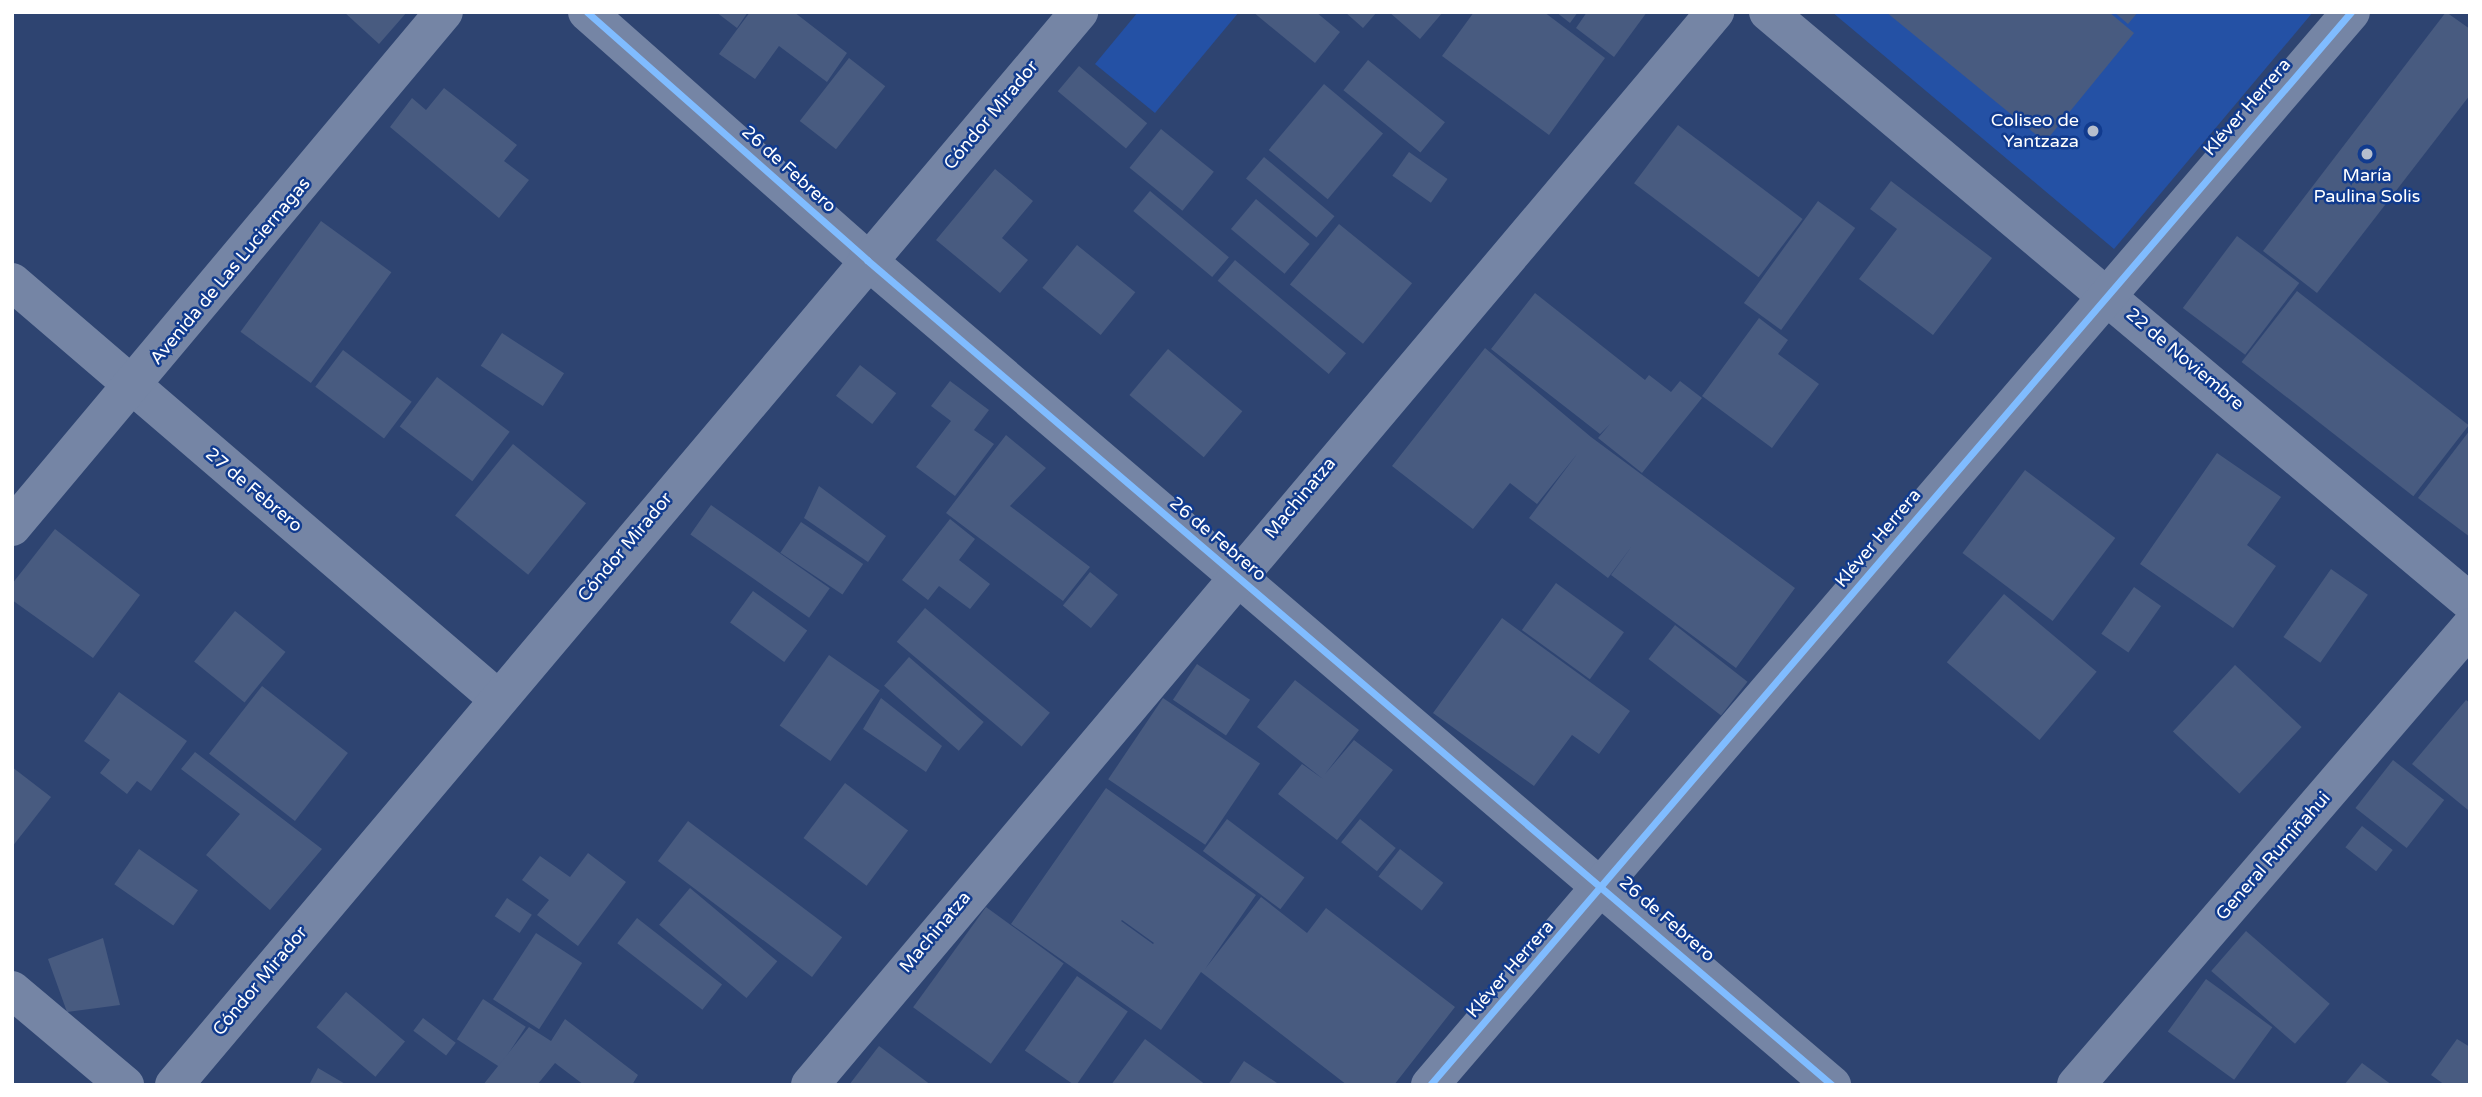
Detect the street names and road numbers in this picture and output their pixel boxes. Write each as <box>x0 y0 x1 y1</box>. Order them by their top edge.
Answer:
street label: Kléver Herrera <box>2199 54 2295 160</box>
street label: Cóndor Mirador <box>939 56 1043 174</box>
street label: 26 de Febrero <box>737 121 841 217</box>
street label: Avenida de Las Luciernagas <box>145 173 315 369</box>
street label: 22 de Noviembre <box>2122 303 2248 415</box>
street label: 27 de Febrero <box>201 443 307 537</box>
street label: Machinatza <box>1260 453 1340 543</box>
street label: Kléver Herrera <box>1830 484 1926 592</box>
street label: Cóndor Mirador <box>573 488 677 606</box>
street label: 26 de Febrero <box>1165 492 1271 586</box>
street label: General Rumiñahui <box>2211 787 2335 925</box>
street label: 26 de Febrero <box>1615 872 1719 966</box>
street label: Machinatza <box>895 887 975 977</box>
street label: Kléver Herrera <box>1462 916 1558 1022</box>
street label: Cóndor Mirador <box>208 922 312 1040</box>

